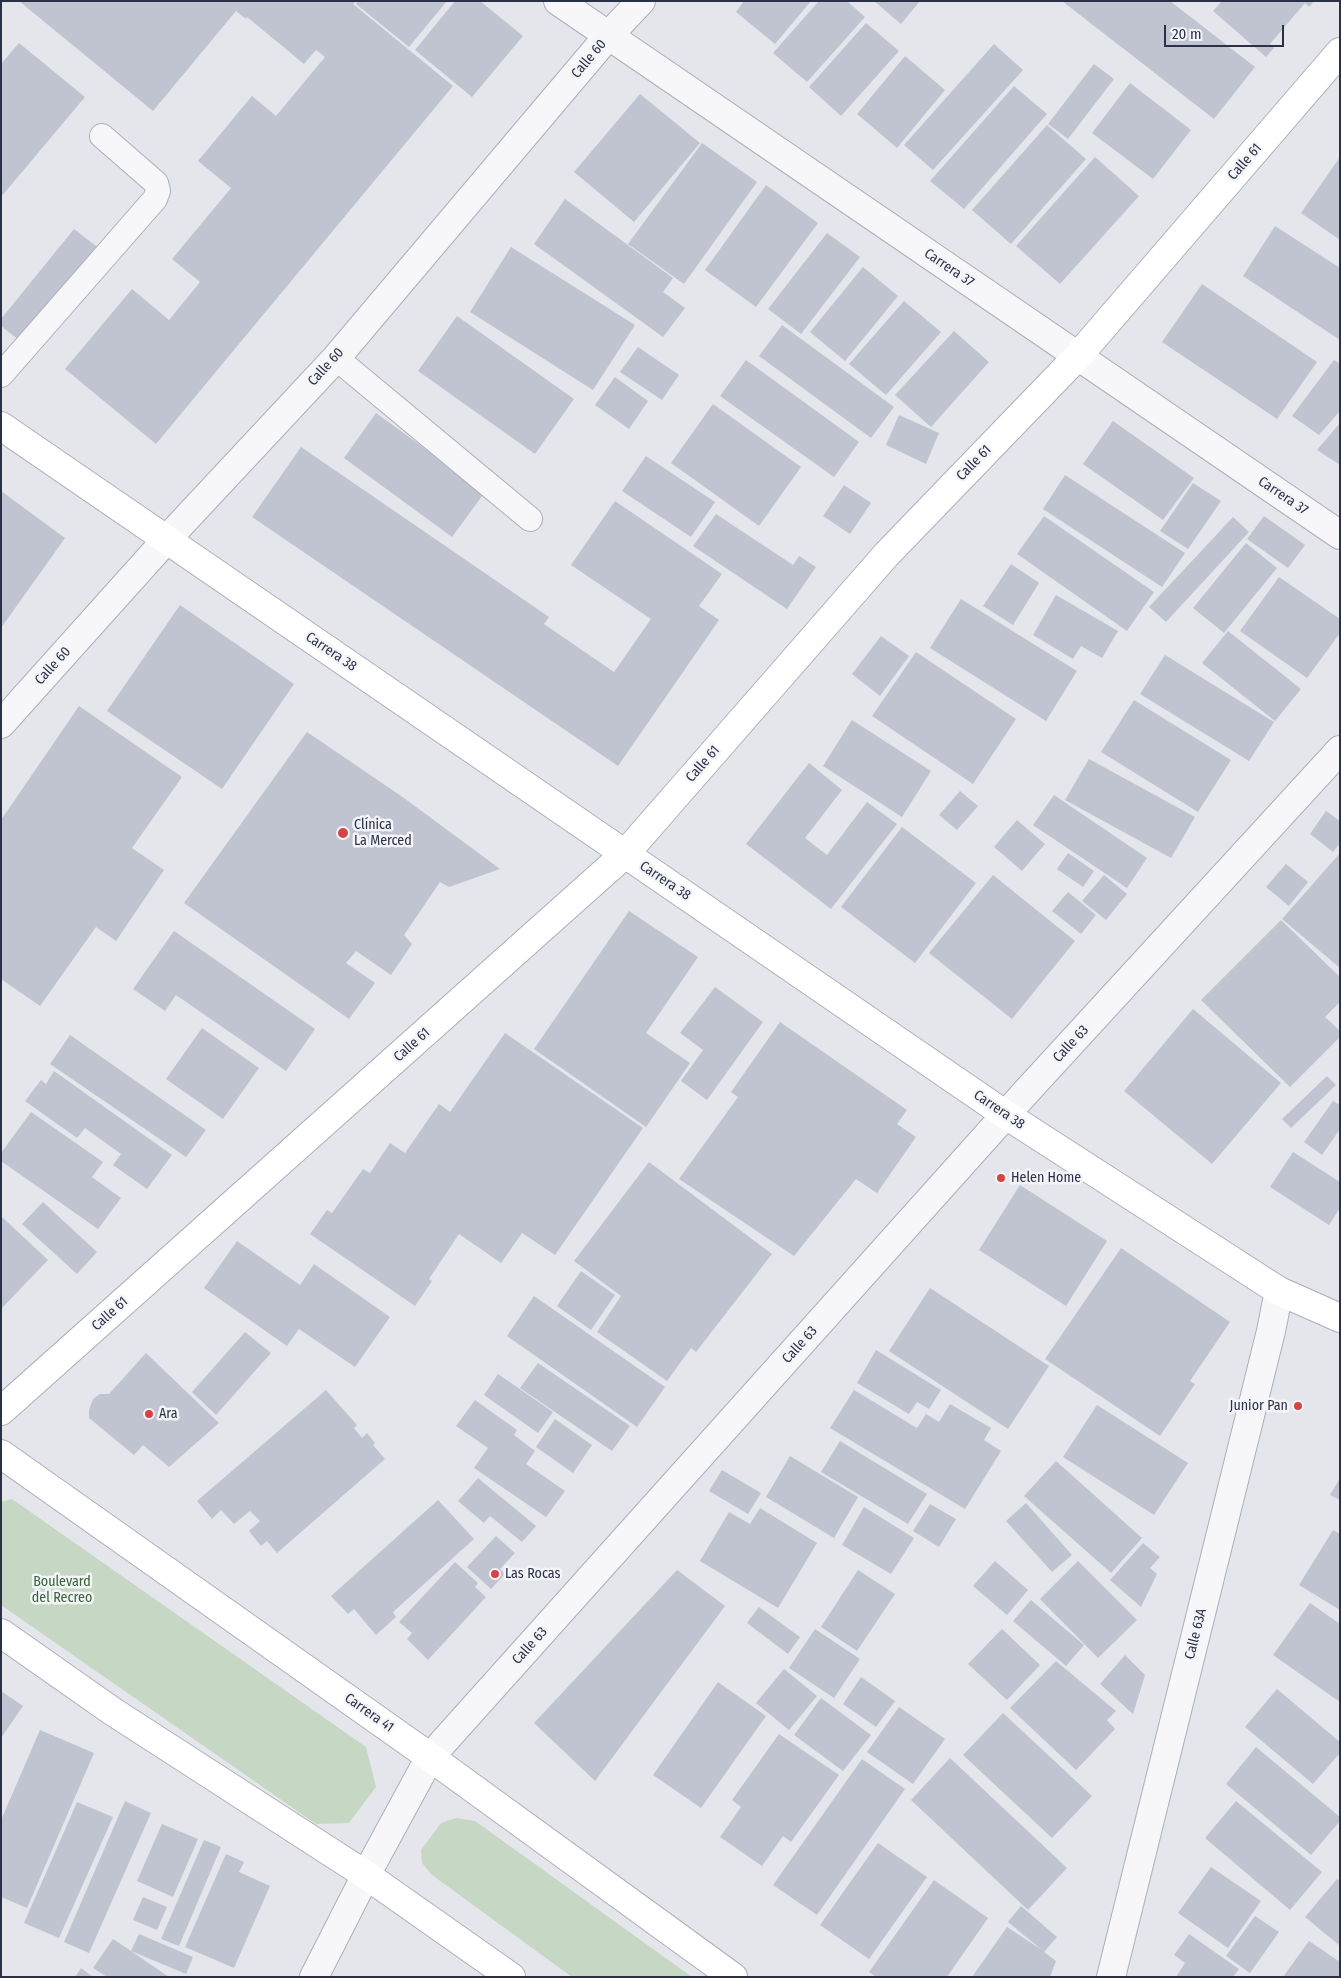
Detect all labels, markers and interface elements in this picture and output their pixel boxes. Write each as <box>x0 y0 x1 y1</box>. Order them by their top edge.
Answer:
scale bar <box>1166 15 1286 47</box>
text: 20 m <box>1172 25 1202 43</box>
street label: Calle 60 <box>568 36 610 82</box>
street label: Calle 61 <box>1225 140 1265 184</box>
street label: Carrera 37 <box>921 245 977 291</box>
street label: Calle 60 <box>305 344 347 390</box>
street label: Calle 61 <box>953 442 995 484</box>
street label: Carrera 37 <box>1255 473 1311 519</box>
street label: Carrera 38 <box>302 629 360 675</box>
street label: Calle 60 <box>32 643 74 689</box>
street label: Calle 61 <box>683 742 723 786</box>
place label: Clínica La Merced <box>354 817 412 850</box>
marker: Clínica La Merced <box>336 826 350 840</box>
street label: Carrera 38 <box>636 858 694 904</box>
street label: Calle 63 <box>1050 1022 1092 1066</box>
street label: Calle 61 <box>390 1024 434 1066</box>
street label: Carrera 38 <box>970 1087 1028 1133</box>
place label: Helen Home <box>1011 1170 1081 1186</box>
marker: Helen Home <box>995 1172 1007 1184</box>
street label: Calle 61 <box>88 1293 132 1335</box>
street label: Calle 63 <box>779 1323 821 1367</box>
place label: Junior Pan <box>1230 1398 1288 1414</box>
marker: Junior Pan <box>1292 1400 1304 1412</box>
place label: Ara <box>159 1406 178 1422</box>
marker: Ara <box>143 1408 155 1420</box>
place label: Las Rocas <box>505 1566 561 1582</box>
marker: Las Rocas <box>489 1568 501 1580</box>
park label: Boulevard del Recreo <box>32 1574 92 1606</box>
street label: Calle 63A <box>1182 1607 1210 1661</box>
street label: Calle 63 <box>509 1624 551 1668</box>
street label: Carrera 41 <box>341 1690 397 1736</box>

